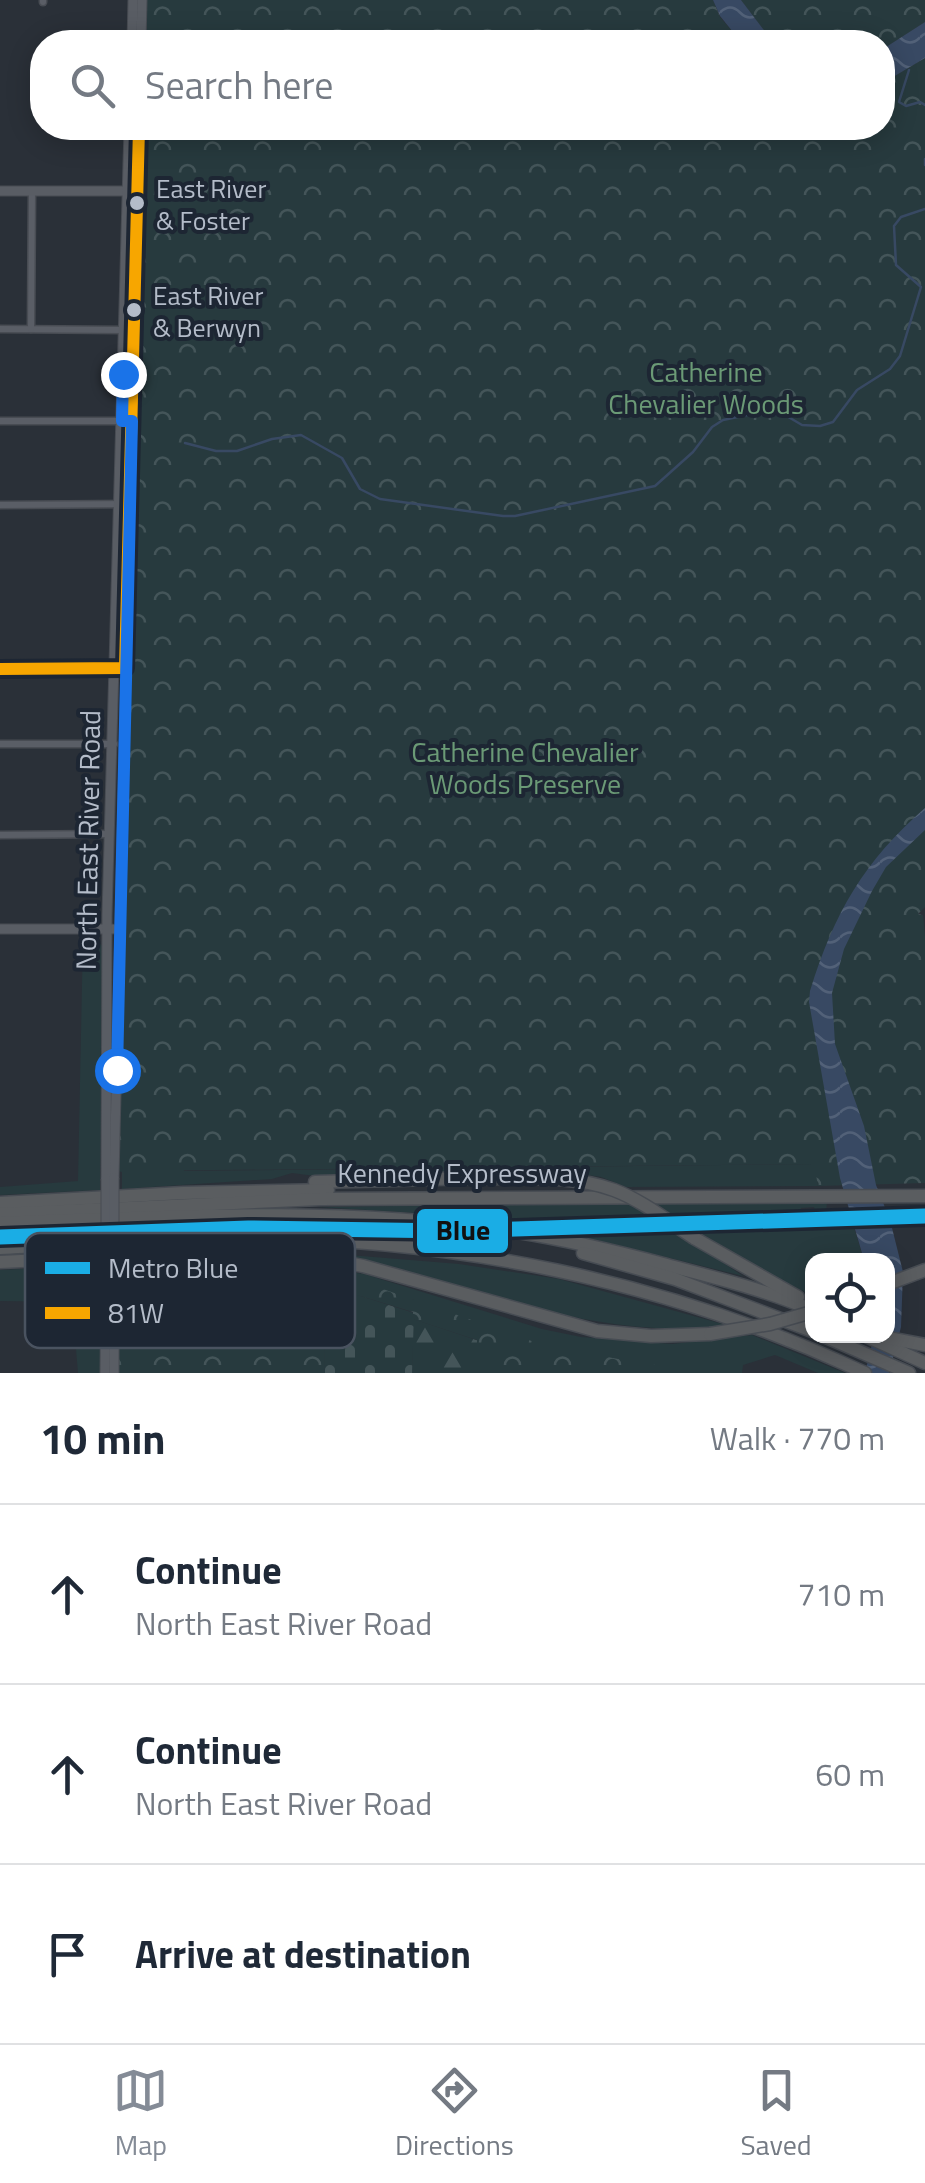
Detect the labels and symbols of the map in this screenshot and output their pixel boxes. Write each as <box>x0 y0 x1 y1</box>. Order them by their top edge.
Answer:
place label: East River & Foster <box>156 169 266 240</box>
marker: East River & Foster <box>127 193 147 213</box>
place label: East River & Berwyn <box>153 276 263 347</box>
marker: East River & Berwyn <box>124 300 144 320</box>
park label: Catherine Chevalier Woods <box>608 350 804 425</box>
route end <box>101 352 147 398</box>
street label: North East River Road <box>64 710 111 970</box>
park label: Catherine Chevalier Woods Preserve <box>411 730 639 805</box>
route start <box>95 1048 141 1094</box>
street label: Kennedy Expressway <box>337 1151 587 1194</box>
line badge: Blue <box>415 1207 510 1255</box>
text: Blue <box>436 1208 490 1251</box>
legend <box>25 1233 355 1348</box>
text: Metro Blue <box>108 1246 238 1289</box>
text: 81W <box>108 1291 164 1334</box>

